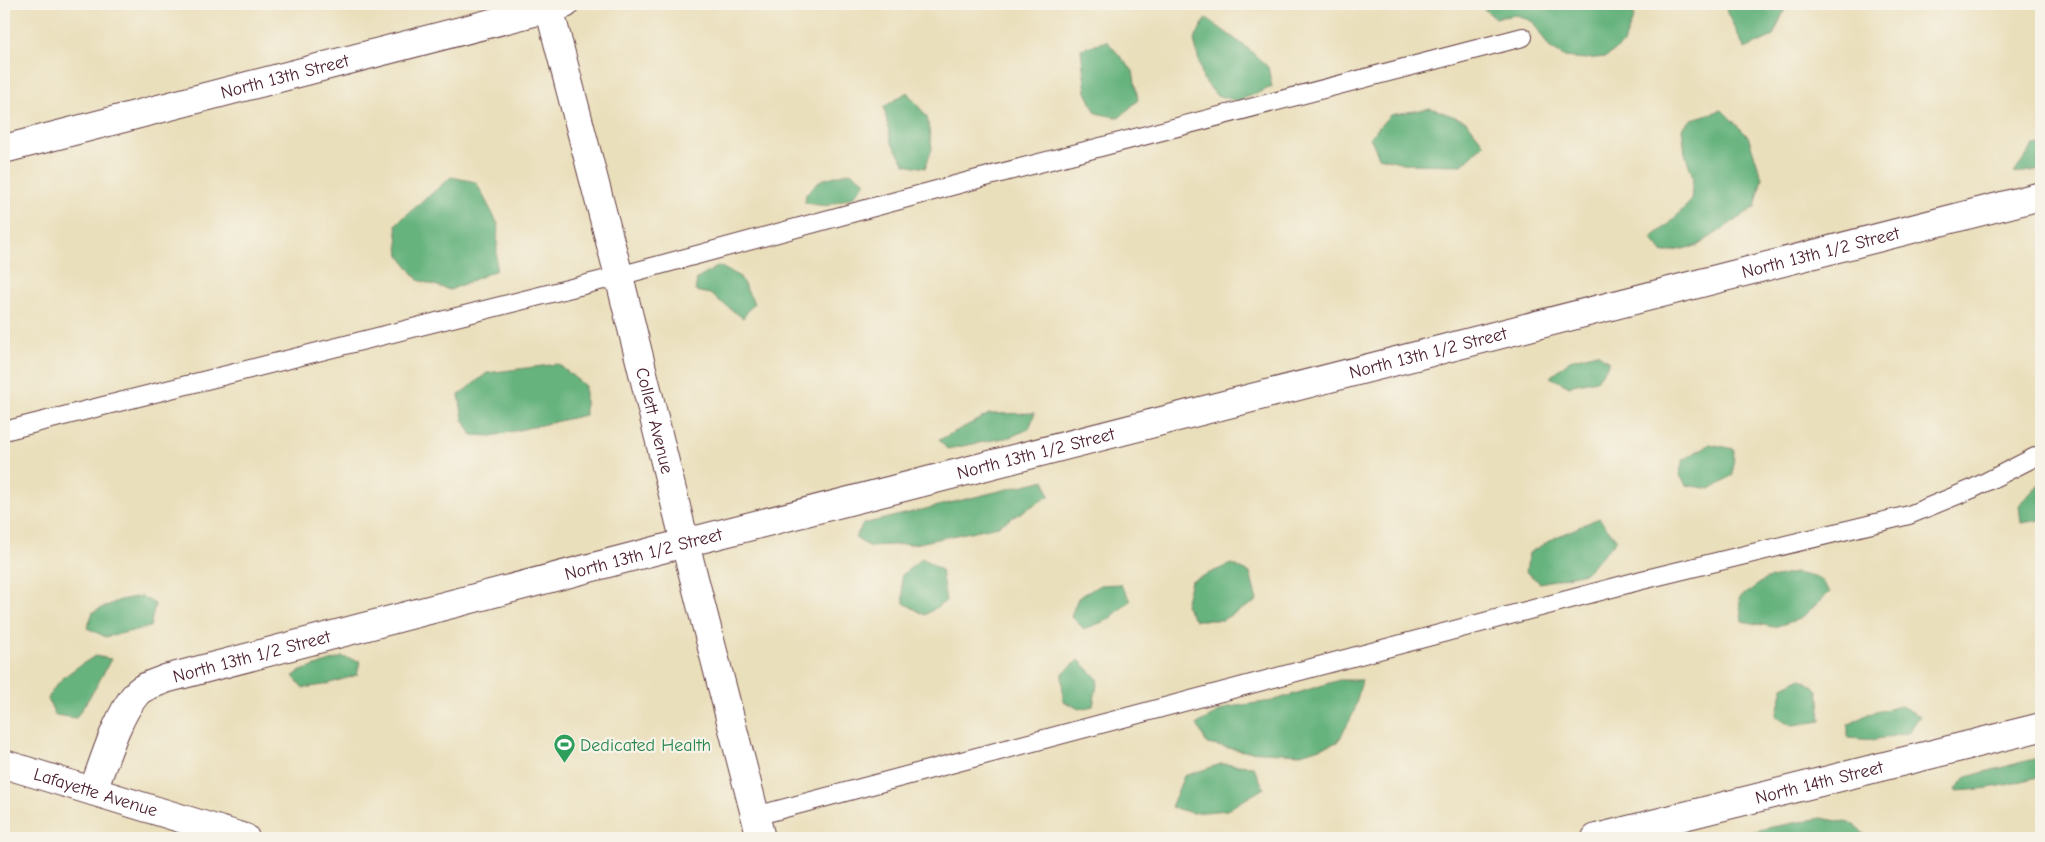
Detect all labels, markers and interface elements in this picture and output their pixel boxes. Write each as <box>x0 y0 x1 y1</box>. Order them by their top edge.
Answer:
street label: North 13th Street <box>219 50 352 104</box>
street label: North 13th 1/2 Street <box>1739 222 1902 283</box>
street label: North 13th 1/2 Street <box>1347 323 1510 384</box>
street label: Collett Avenue <box>631 365 677 476</box>
street label: North 13th 1/2 Street <box>955 423 1118 484</box>
street label: North 13th 1/2 Street <box>563 524 725 585</box>
street label: North 13th 1/2 Street <box>171 626 334 687</box>
sports icon: Dedicated Health <box>552 733 576 764</box>
place label: Dedicated Health <box>580 735 711 756</box>
street label: North 14th Street <box>1753 757 1886 809</box>
street label: Lafayette Avenue <box>31 764 160 822</box>

